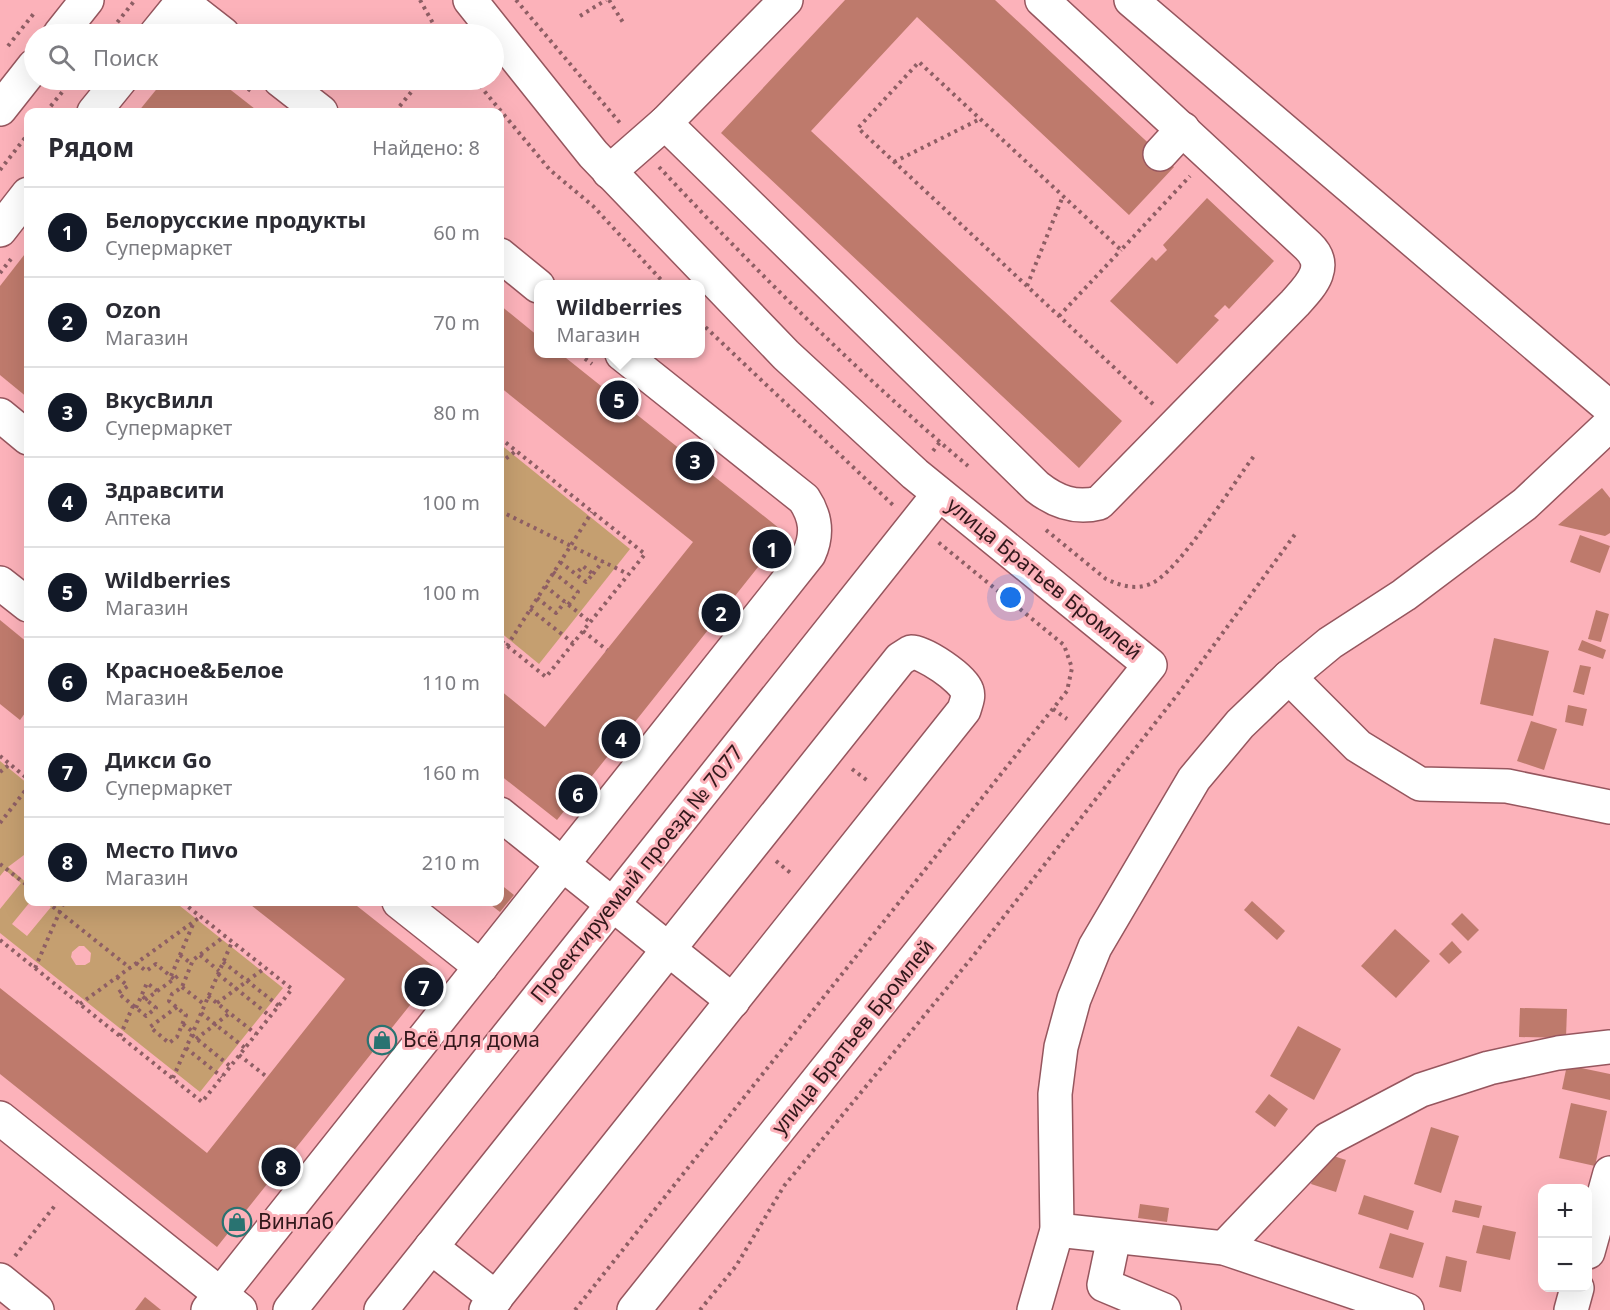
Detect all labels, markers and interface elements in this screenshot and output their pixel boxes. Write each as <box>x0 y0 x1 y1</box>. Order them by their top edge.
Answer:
search box <box>24 24 504 90</box>
icon: search <box>45 41 78 74</box>
text: Поиск <box>93 42 158 72</box>
text: Рядом <box>48 129 134 165</box>
text: Найдено: 8 <box>372 134 480 161</box>
text: Белорусские продукты <box>105 204 366 234</box>
text: 1 <box>62 219 73 246</box>
text: 60 m <box>433 219 480 246</box>
text: Супермаркет <box>105 234 232 261</box>
popup <box>534 280 705 358</box>
text: Wildberries <box>557 291 682 321</box>
text: Ozon <box>105 294 161 324</box>
text: 2 <box>62 309 73 336</box>
text: 70 m <box>433 309 480 336</box>
text: Магазин <box>557 321 640 348</box>
text: Магазин <box>105 324 189 351</box>
pin: 5 <box>600 378 638 422</box>
text: ВкусВилл <box>105 384 213 414</box>
text: 3 <box>62 399 73 426</box>
text: 80 m <box>433 399 480 426</box>
text: Супермаркет <box>105 414 232 441</box>
pin: 3 <box>676 438 714 484</box>
text: Здравсити <box>105 474 225 504</box>
text: 4 <box>62 489 73 516</box>
text: 100 m <box>422 489 480 516</box>
street label: улица Братьев Бромлей <box>941 491 1148 666</box>
text: Аптека <box>105 504 171 531</box>
pin: 1 <box>752 526 792 572</box>
text: Wildberries <box>105 564 231 594</box>
text: 5 <box>62 579 73 606</box>
text: 100 m <box>422 579 480 606</box>
your location <box>996 583 1025 612</box>
pin: 2 <box>702 590 740 636</box>
text: Магазин <box>105 594 189 621</box>
text: Красное&Белое <box>105 654 284 684</box>
text: 6 <box>62 669 73 696</box>
text: 110 m <box>422 669 480 696</box>
text: Магазин <box>105 684 189 711</box>
pin: 4 <box>602 716 640 762</box>
street label: Проектируемый проезд № 7077 <box>524 739 749 1008</box>
text: Дикси Go <box>105 744 212 774</box>
text: 7 <box>62 759 73 786</box>
text: 160 m <box>422 759 480 786</box>
pin: 6 <box>558 772 598 816</box>
text: Супермаркет <box>105 774 232 801</box>
text: Место Пиvo <box>105 834 238 864</box>
text: 8 <box>62 849 73 876</box>
text: 210 m <box>422 849 480 876</box>
text: Магазин <box>105 864 189 891</box>
street label: улица Братьев Бромлей <box>765 933 940 1140</box>
pin: 7 <box>404 964 444 1010</box>
shop icon: Всё для дома <box>366 1024 398 1056</box>
place label: Всё для дома <box>403 1025 540 1053</box>
pin: 8 <box>262 1144 300 1190</box>
map controls <box>1538 1184 1592 1292</box>
button: + <box>1538 1184 1592 1238</box>
shop icon: Винлаб <box>221 1206 253 1238</box>
place label: Винлаб <box>258 1207 334 1235</box>
button: − <box>1538 1238 1592 1292</box>

